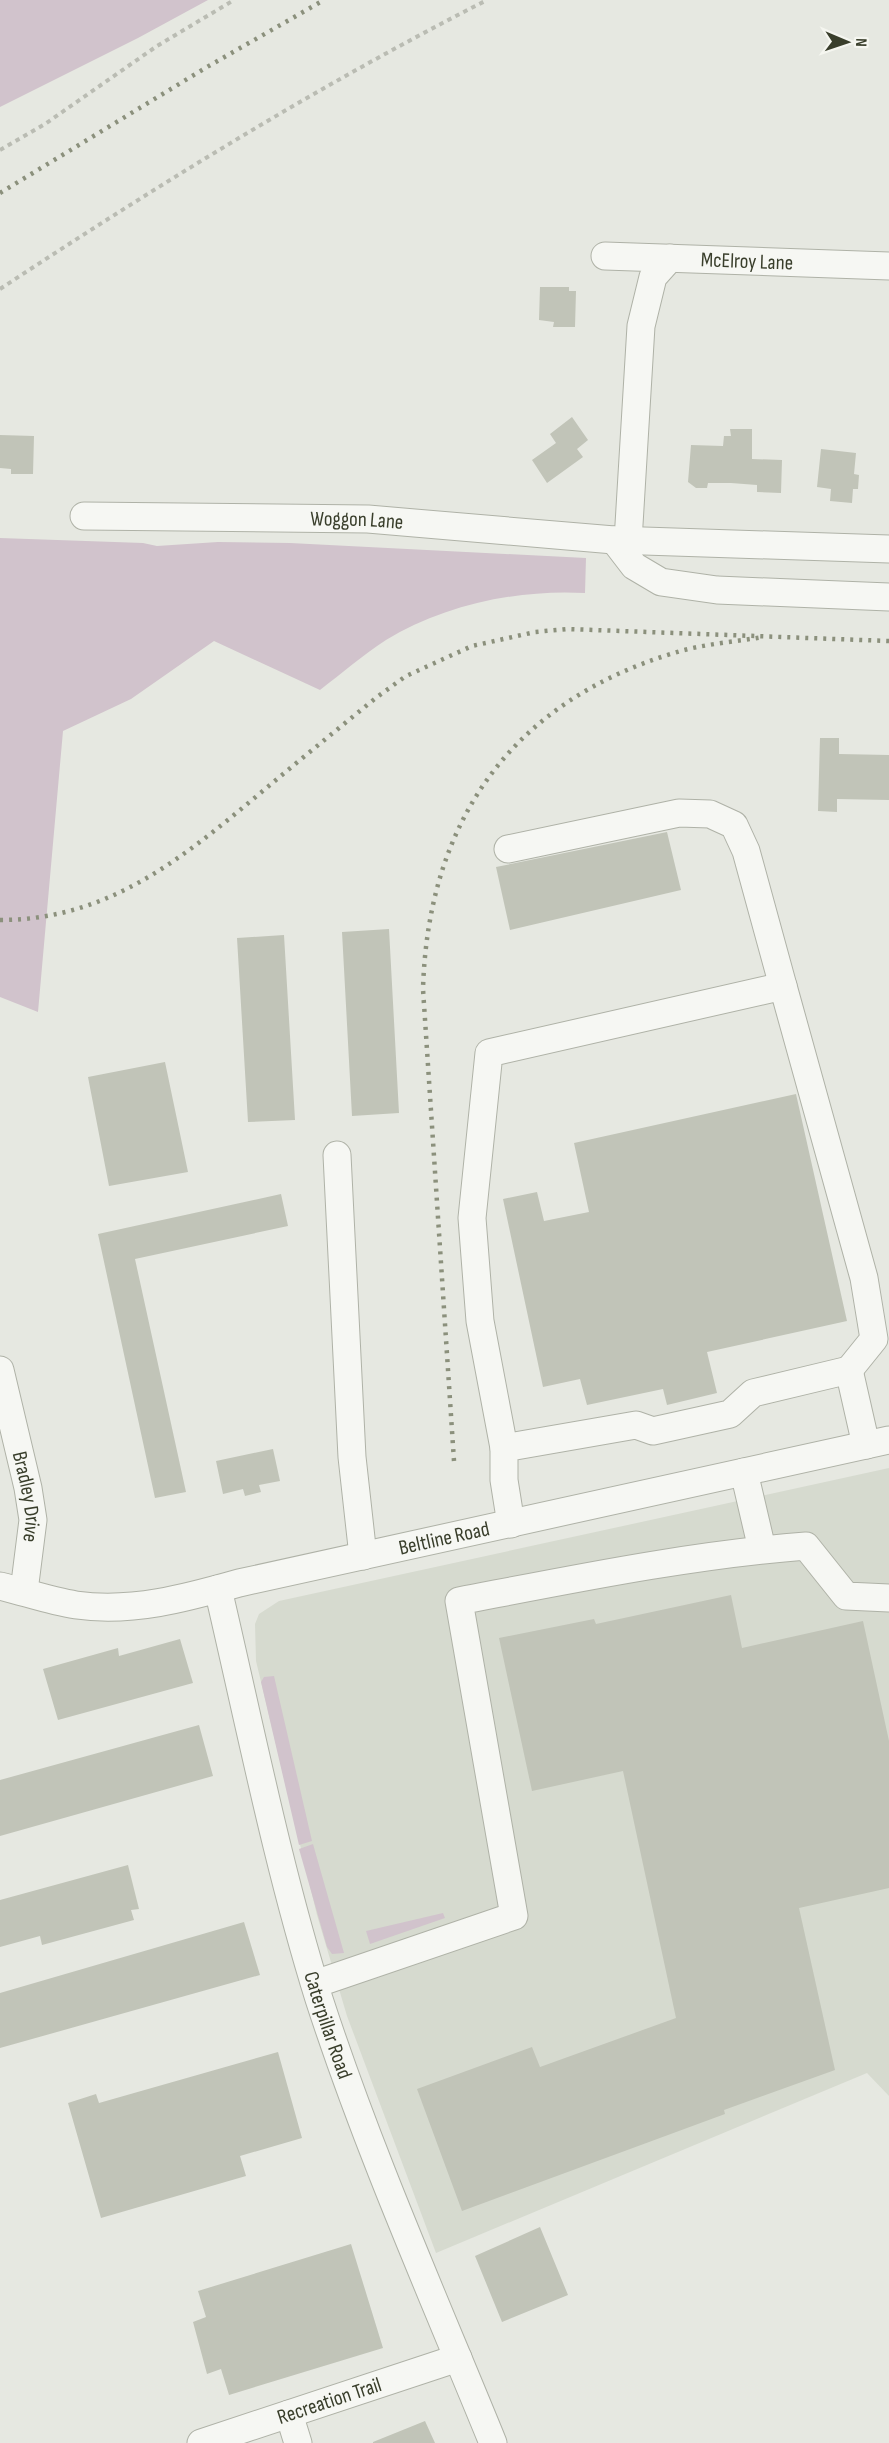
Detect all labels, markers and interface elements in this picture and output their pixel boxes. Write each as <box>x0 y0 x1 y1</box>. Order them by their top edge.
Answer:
north arrow <box>817 12 877 72</box>
text: N <box>851 38 870 47</box>
street label: McElroy Lane <box>700 247 794 275</box>
street label: Woggon Lane <box>310 506 404 534</box>
street label: Bradley Drive <box>7 1449 46 1544</box>
street label: Beltline Road <box>396 1516 492 1560</box>
street label: Caterpillar Road <box>299 1968 358 2082</box>
street label: Recreation Trail <box>274 2372 385 2429</box>

